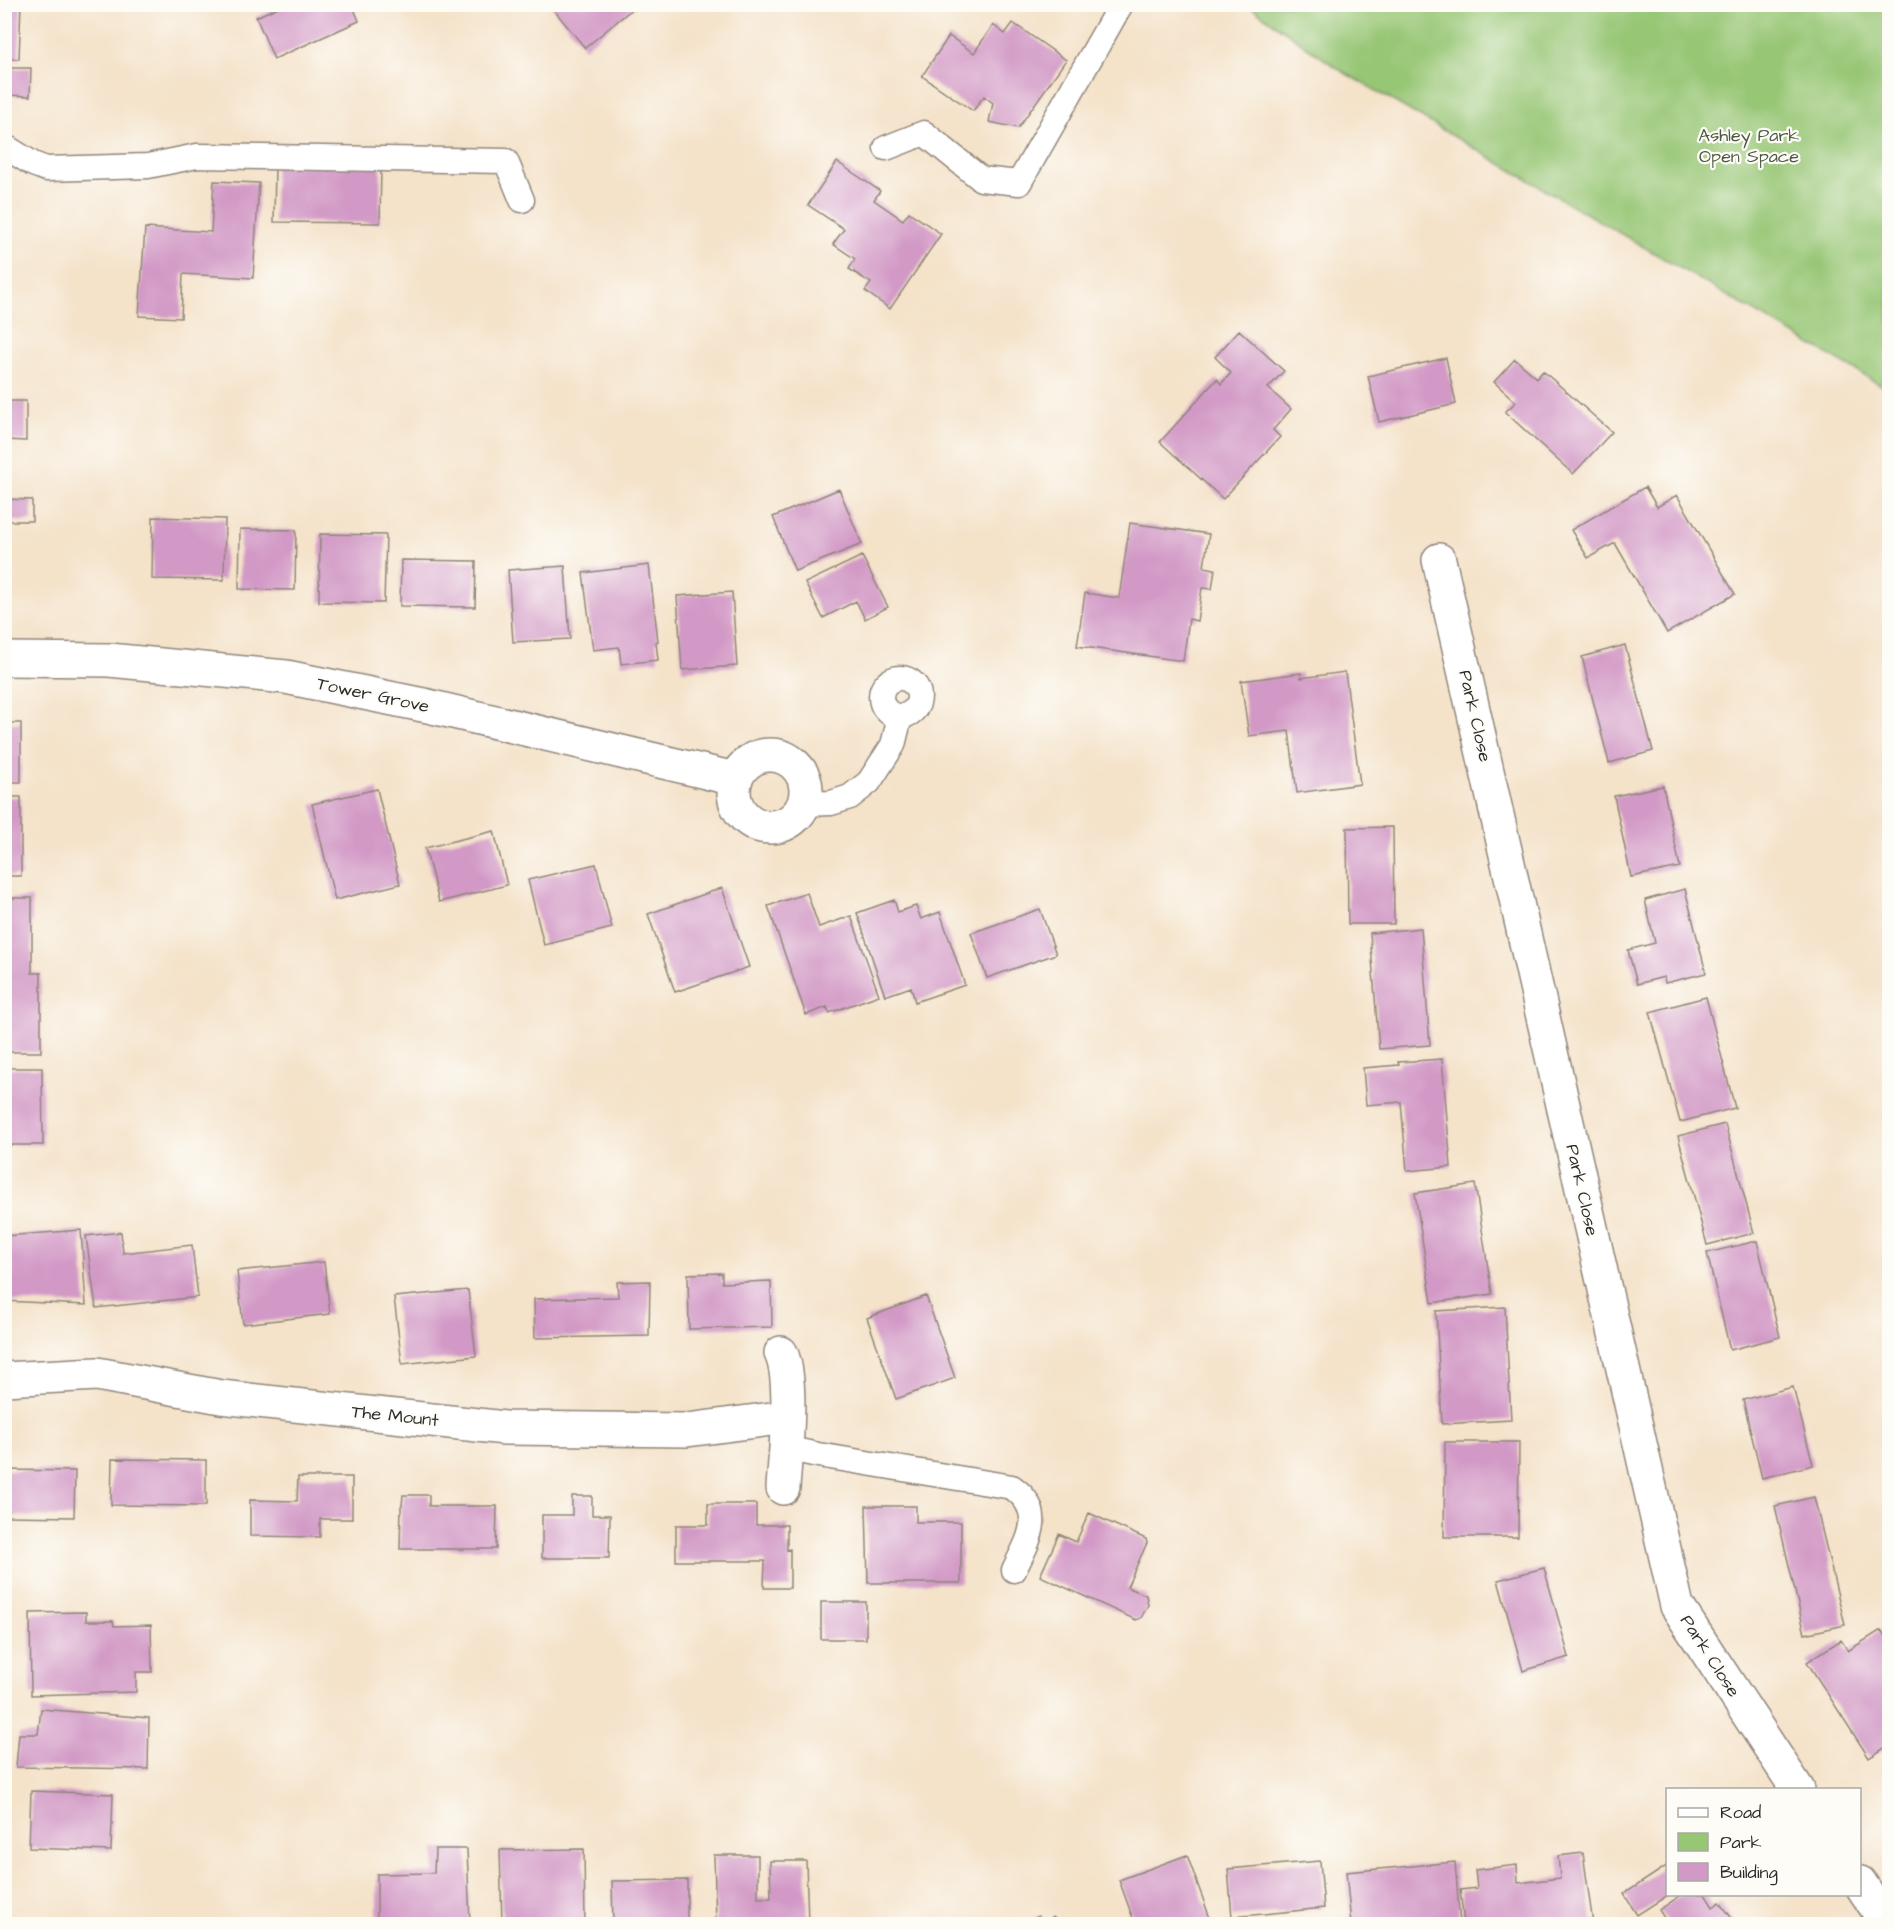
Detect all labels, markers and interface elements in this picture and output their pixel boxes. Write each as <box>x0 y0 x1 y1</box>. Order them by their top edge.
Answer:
park label: Ashley Park Open Space <box>1699 123 1799 169</box>
street label: Park Close <box>1452 668 1498 765</box>
street label: Tower Grove <box>314 671 432 719</box>
street label: Park Close <box>1559 1142 1605 1239</box>
street label: The Mount <box>350 1399 441 1433</box>
street label: Park Close <box>1674 1610 1746 1702</box>
legend <box>1666 1788 1861 1896</box>
text: Road <box>1720 1800 1761 1825</box>
text: Park <box>1720 1830 1762 1855</box>
text: Building <box>1720 1860 1778 1886</box>

